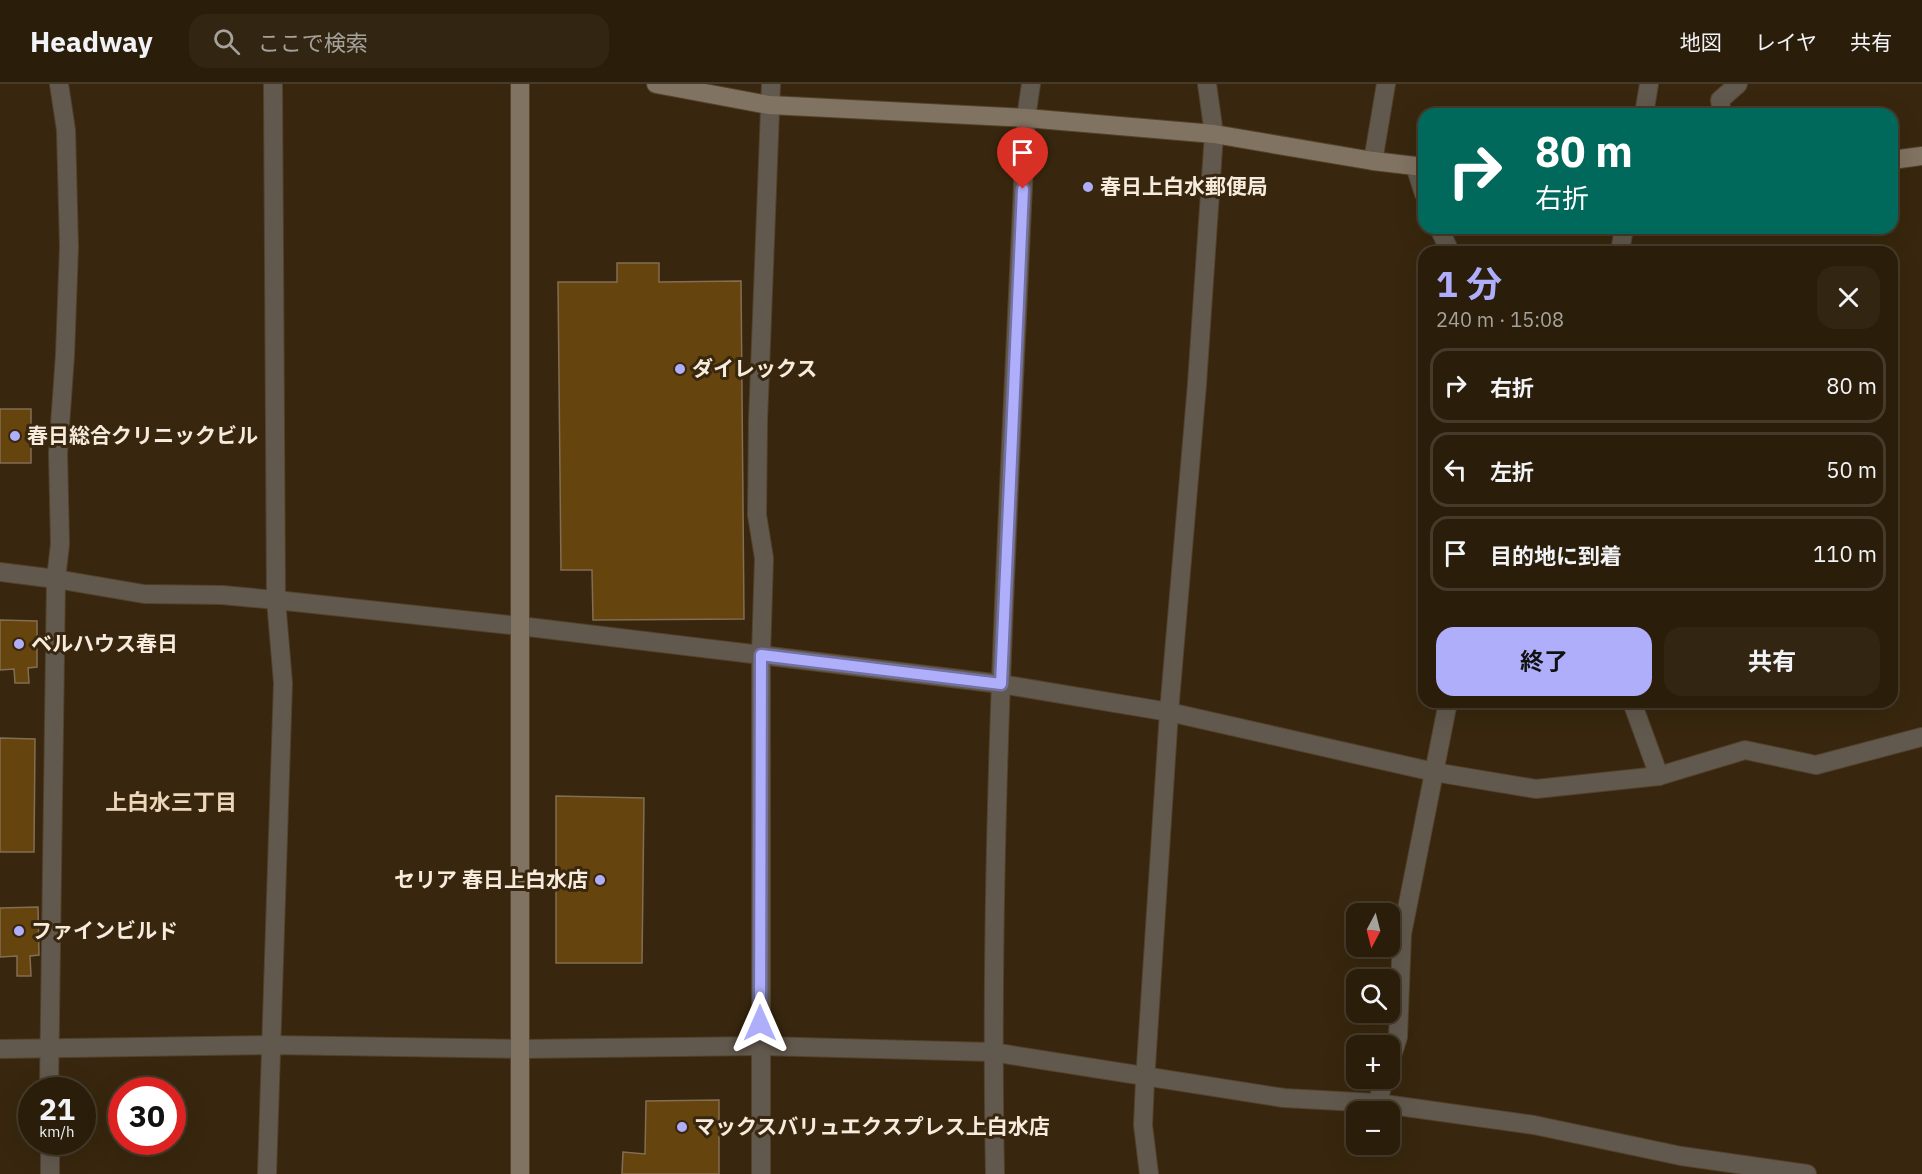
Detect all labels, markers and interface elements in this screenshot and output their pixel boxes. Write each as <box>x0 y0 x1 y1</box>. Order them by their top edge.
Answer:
search box <box>189 14 609 68</box>
text: Headway <box>30 23 153 60</box>
icon: search <box>210 25 243 58</box>
text: ここで検索 <box>258 28 368 57</box>
text: 地図 <box>1680 28 1722 56</box>
text: レイヤ <box>1755 28 1817 56</box>
text: 共有 <box>1850 28 1892 56</box>
text: 80 m <box>1535 124 1633 179</box>
pin <box>997 127 1048 189</box>
icon: right <box>1436 132 1514 210</box>
icon: arrive <box>1006 136 1039 169</box>
place label: 春日上白水郵便局 <box>1100 172 1268 200</box>
marker: 春日上白水郵便局 <box>1081 180 1095 194</box>
text: 右折 <box>1535 180 1589 215</box>
text: 1 分 <box>1436 260 1502 307</box>
button: close <box>1817 266 1880 329</box>
text: 240 m · 15:08 <box>1436 306 1564 333</box>
place label: ダイレックス <box>692 354 817 382</box>
marker: ダイレックス <box>673 362 687 376</box>
icon: right <box>1439 369 1472 402</box>
text: 80 m <box>1826 371 1877 400</box>
text: 右折 <box>1490 373 1534 402</box>
place label: 春日総合クリニックビル <box>27 421 258 449</box>
marker: 春日総合クリニックビル <box>8 429 22 443</box>
icon: left <box>1439 453 1472 486</box>
text: 50 m <box>1826 455 1877 484</box>
text: 左折 <box>1490 457 1534 486</box>
icon: arrive <box>1439 537 1472 570</box>
text: 110 m <box>1813 539 1877 568</box>
text: 目的地に到着 <box>1490 541 1622 570</box>
button: 終了 <box>1436 627 1652 696</box>
button: 共有 <box>1664 627 1880 696</box>
place label: ベルハウス春日 <box>31 629 178 657</box>
marker: ベルハウス春日 <box>12 637 26 651</box>
district label: 上白水三丁目 <box>105 787 237 816</box>
place label: セリア 春日上白水店 <box>394 865 588 893</box>
marker: セリア 春日上白水店 <box>593 873 607 887</box>
north arrow <box>1346 903 1400 957</box>
map controls <box>1346 903 1400 1155</box>
place label: ファインビルド <box>31 916 178 944</box>
marker: ファインビルド <box>12 924 26 938</box>
button: search <box>1346 969 1400 1023</box>
position arrow <box>728 991 792 1055</box>
button: + <box>1346 1035 1400 1089</box>
speed limit sign: 30 <box>108 1077 186 1155</box>
text: 21 <box>39 1089 75 1128</box>
button: − <box>1346 1101 1400 1155</box>
place label: マックスバリュエクスプレス上白水店 <box>694 1112 1050 1140</box>
marker: マックスバリュエクスプレス上白水店 <box>675 1120 689 1134</box>
text: km/h <box>39 1122 75 1141</box>

